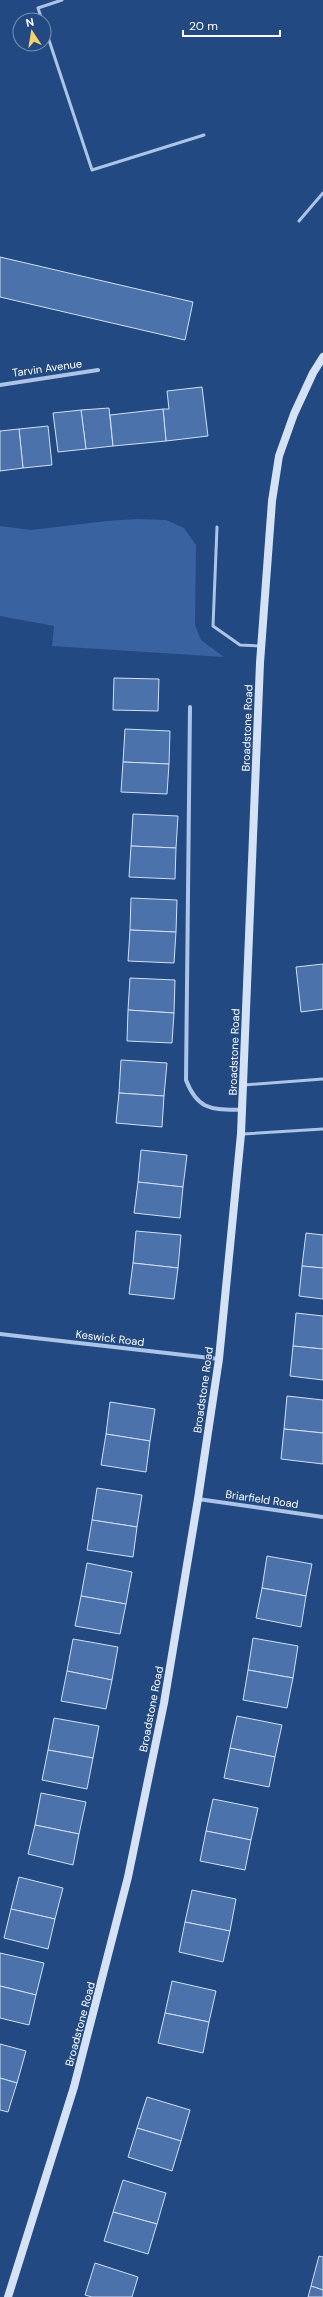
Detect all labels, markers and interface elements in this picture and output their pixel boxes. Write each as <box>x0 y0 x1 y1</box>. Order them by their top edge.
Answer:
north arrow <box>12 12 52 52</box>
scale bar <box>183 12 280 38</box>
text: N <box>25 15 35 30</box>
text: 20 m <box>189 18 218 34</box>
street label: Tarvin Avenue <box>11 356 83 380</box>
street label: Broadstone Road <box>238 684 256 772</box>
street label: Broadstone Road <box>225 1008 243 1096</box>
street label: Keswick Road <box>75 1327 145 1349</box>
street label: Broadstone Road <box>190 1346 216 1434</box>
street label: Briarfield Road <box>225 1487 300 1511</box>
street label: Broadstone Road <box>136 1665 166 1753</box>
street label: Broadstone Road <box>62 1980 98 2068</box>

